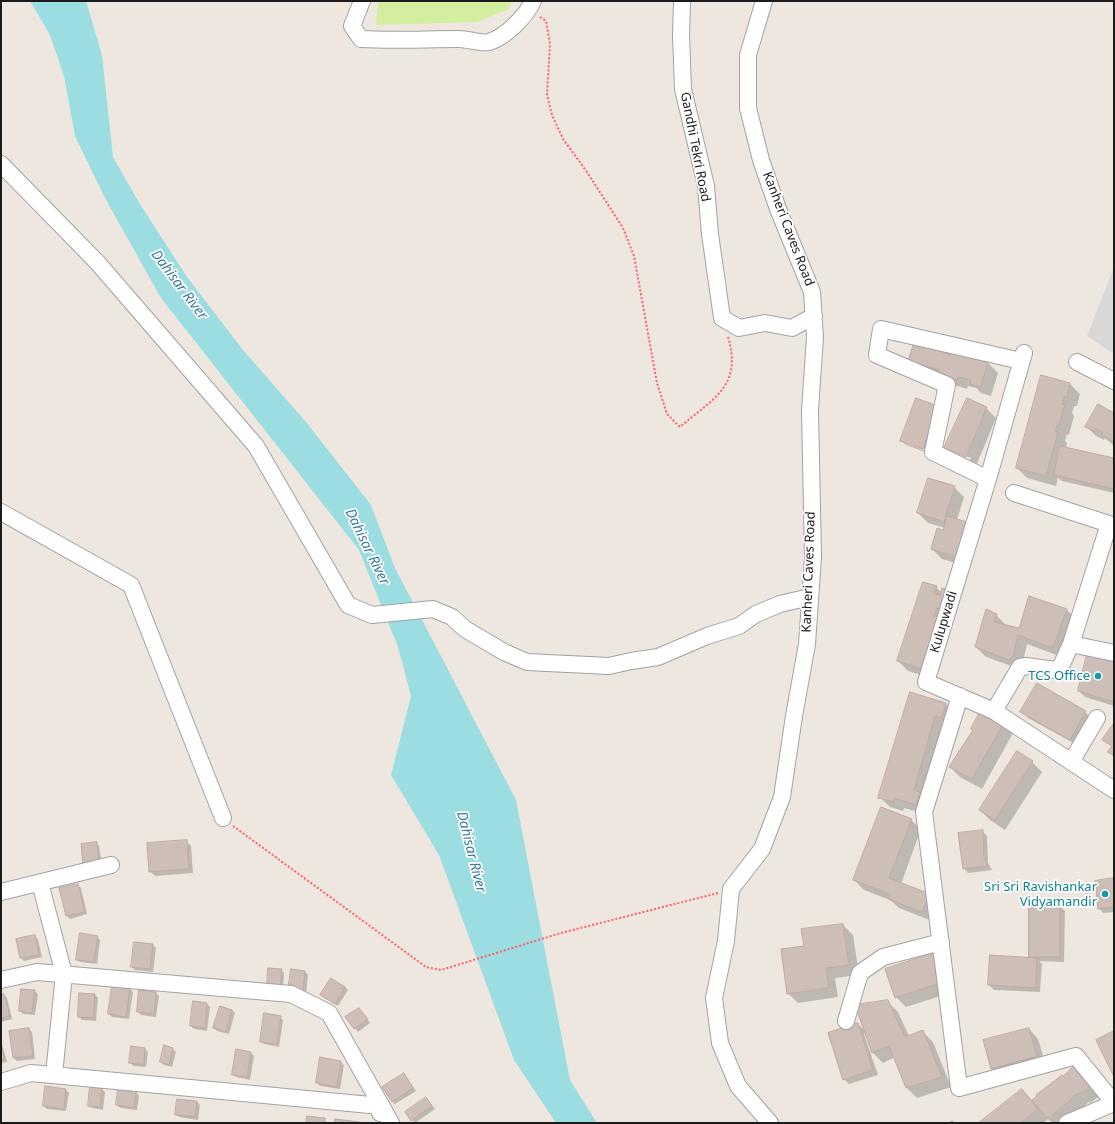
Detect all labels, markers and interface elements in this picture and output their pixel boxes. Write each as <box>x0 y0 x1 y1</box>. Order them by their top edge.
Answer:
street label: Gandhi Tekri Road <box>677 91 713 203</box>
street label: Kanheri Caves Road <box>759 170 817 288</box>
water label: Dahisar River <box>147 247 211 323</box>
water label: Dahisar River <box>341 506 393 588</box>
street label: Kanheri Caves Road <box>799 511 819 633</box>
street label: Kulupwadi <box>927 589 961 655</box>
place label: TCS Office <box>1028 668 1090 684</box>
marker: TCS Office <box>1093 671 1103 681</box>
water label: Dahisar River <box>453 810 489 894</box>
place label: Sri Sri Ravishankar Vidyamandir <box>984 879 1097 910</box>
marker: Sri Sri Ravishankar Vidyamandir <box>1100 889 1110 899</box>

